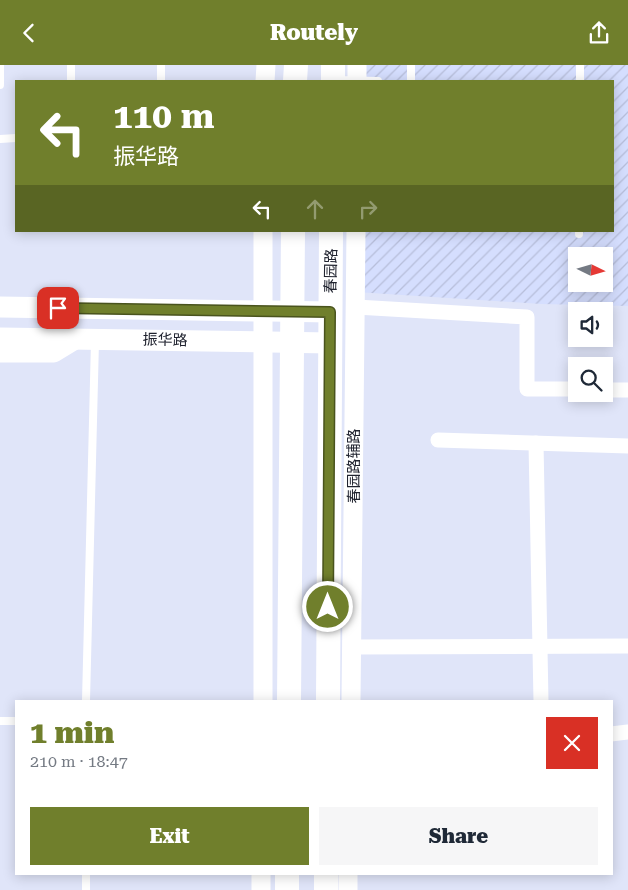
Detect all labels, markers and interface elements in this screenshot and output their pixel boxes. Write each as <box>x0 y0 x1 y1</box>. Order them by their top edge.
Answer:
icon: back <box>15 19 43 47</box>
icon: share <box>585 19 613 47</box>
text: Routely <box>270 20 358 45</box>
text: 110 m <box>113 96 214 137</box>
icon: left <box>30 100 95 165</box>
text: 振华路 <box>113 144 179 169</box>
icon: left <box>248 195 276 223</box>
icon: ahead <box>301 195 329 223</box>
icon: right <box>354 195 382 223</box>
north arrow <box>568 247 612 293</box>
map controls <box>568 247 613 402</box>
street label: 春园路 <box>322 248 340 294</box>
pin <box>37 287 79 329</box>
icon: arrive <box>44 294 72 322</box>
button: sound <box>568 302 613 347</box>
street label: 振华路 <box>142 331 188 349</box>
button: search <box>568 357 613 402</box>
street label: 春园路辅路 <box>345 428 363 504</box>
position arrow <box>301 580 353 632</box>
text: 1 min <box>30 715 114 750</box>
button: close <box>546 717 598 769</box>
text: 210 m · 18:47 <box>30 752 128 771</box>
button: Exit <box>30 807 309 865</box>
button: Share <box>319 807 598 865</box>

